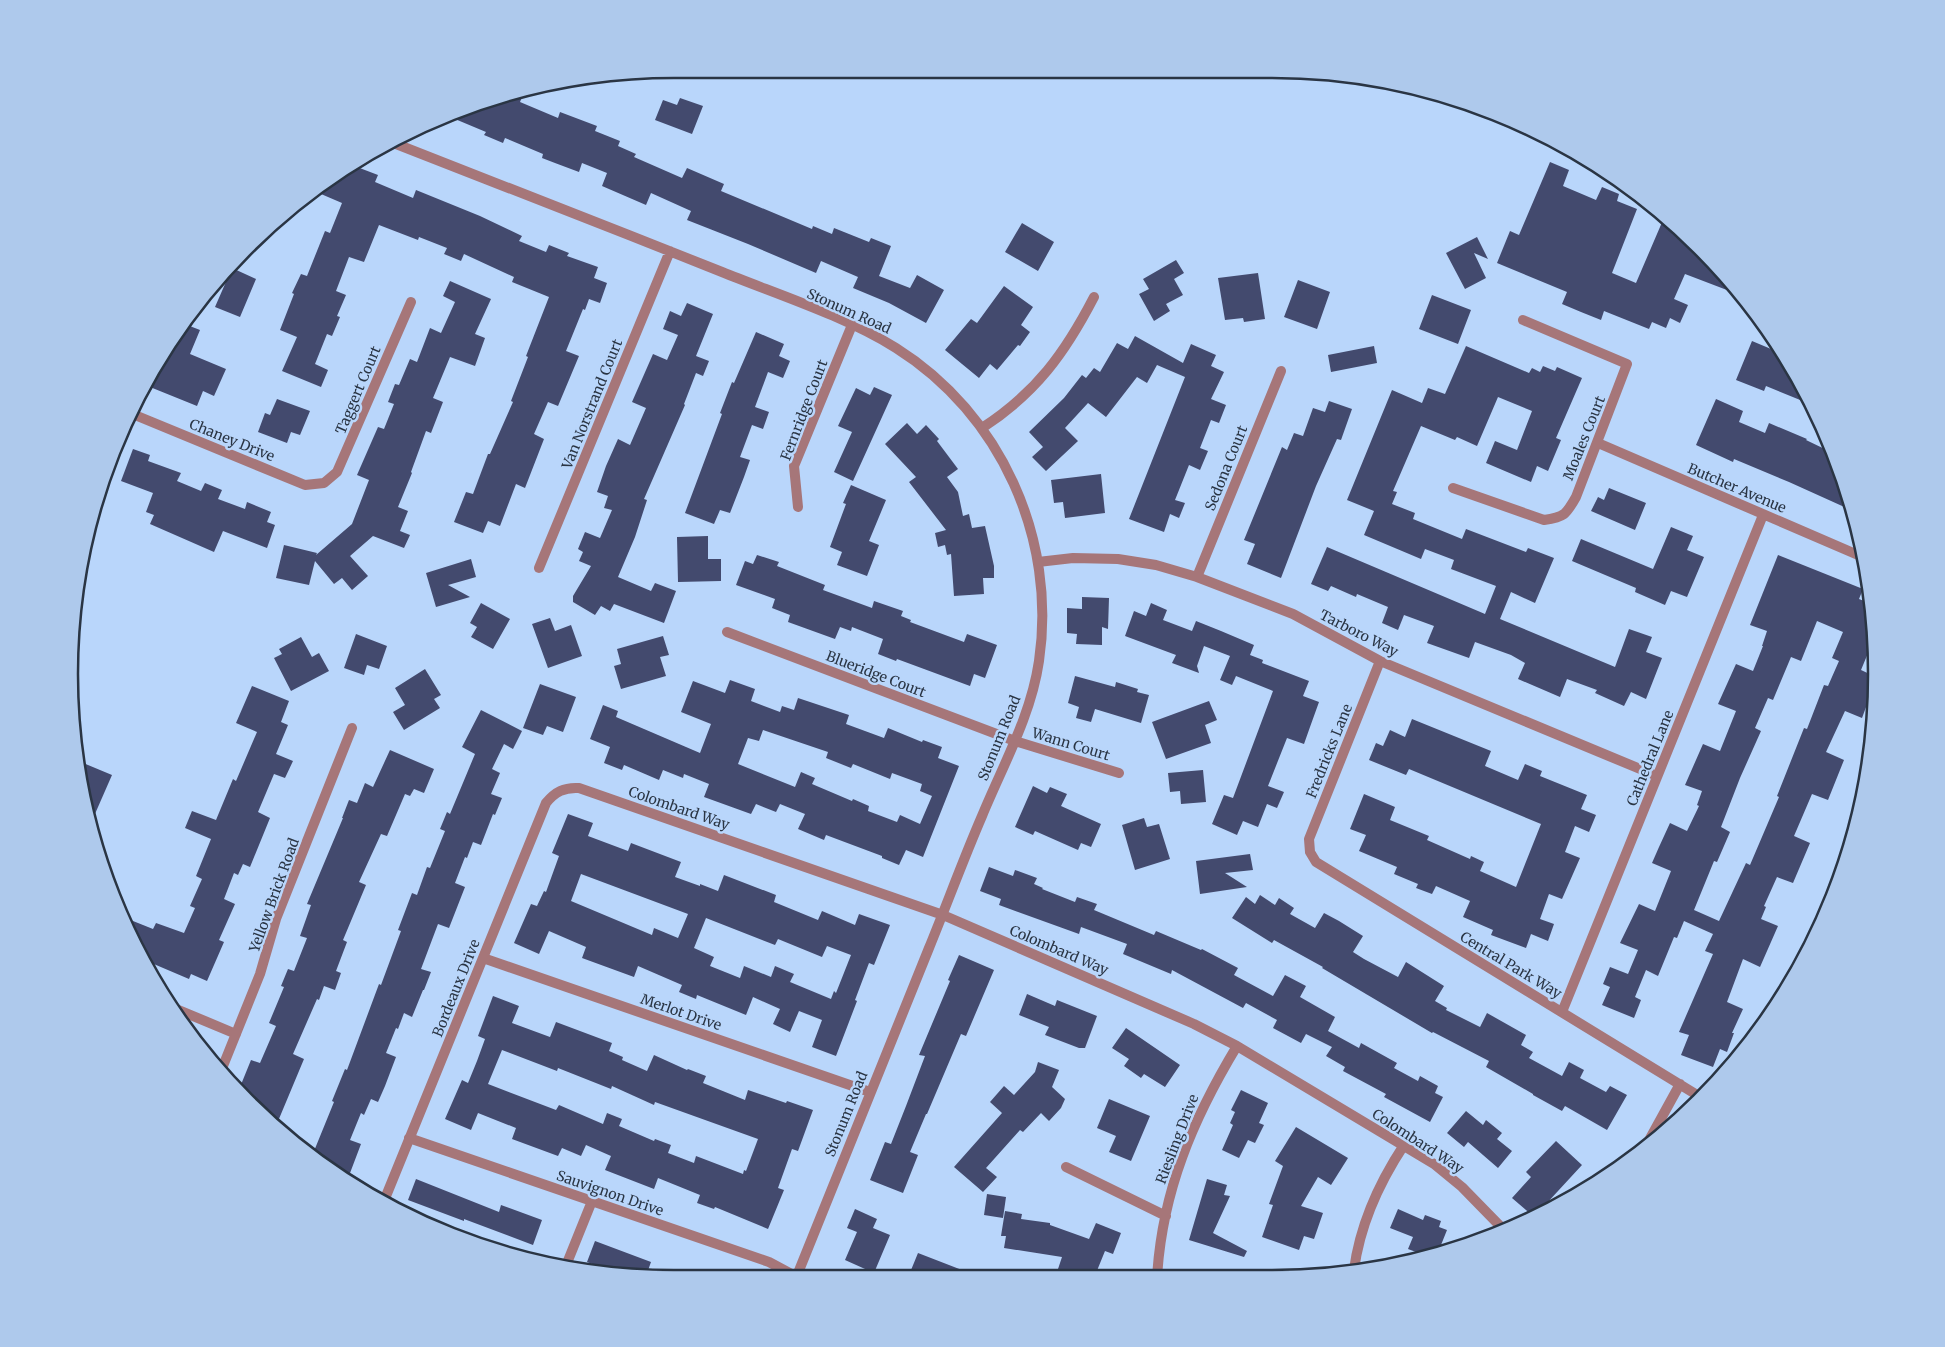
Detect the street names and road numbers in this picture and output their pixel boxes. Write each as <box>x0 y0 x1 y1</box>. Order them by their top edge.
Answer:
street label: Stonum Road <box>804 284 894 338</box>
street label: Van Norstrand Court <box>557 336 626 472</box>
street label: Taggert Court <box>331 343 385 437</box>
street label: Fernridge Court <box>776 356 832 463</box>
street label: Moales Court <box>1559 393 1609 483</box>
street label: Chaney Drive <box>187 415 277 465</box>
street label: Sedona Court <box>1201 422 1251 513</box>
street label: Butcher Avenue <box>1685 459 1789 517</box>
street label: Tarboro Way <box>1317 605 1402 661</box>
street label: Blueridge Court <box>824 647 929 701</box>
street label: Stonum Road <box>974 692 1024 783</box>
street label: Fredricks Lane <box>1302 701 1356 801</box>
street label: Cathedral Lane <box>1623 707 1677 809</box>
street label: Wann Court <box>1029 723 1113 765</box>
street label: Colombard Way <box>626 782 733 834</box>
street label: Yellow Brick Road <box>245 835 303 956</box>
street label: Colombard Way <box>1007 921 1112 979</box>
street label: Central Park Way <box>1457 928 1566 1003</box>
street label: Bordeaux Drive <box>428 937 484 1039</box>
street label: Merlot Drive <box>638 990 724 1034</box>
street label: Stonum Road <box>821 1068 871 1159</box>
street label: Riesling Drive <box>1152 1092 1202 1186</box>
street label: Colombard Way <box>1369 1105 1468 1178</box>
street label: Sauvignon Drive <box>554 1166 666 1220</box>

